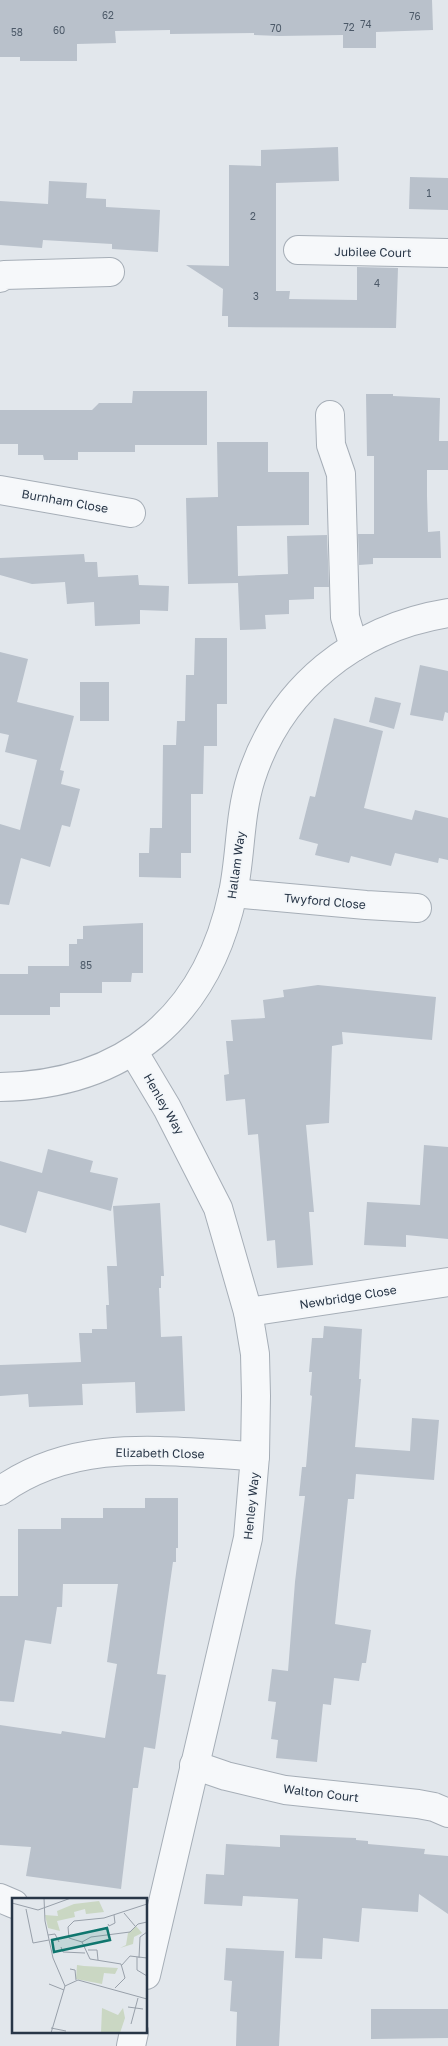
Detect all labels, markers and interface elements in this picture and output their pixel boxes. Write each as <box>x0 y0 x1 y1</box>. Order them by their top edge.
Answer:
house number: 62 <box>102 9 114 21</box>
house number: 76 <box>409 10 421 22</box>
house number: 74 <box>360 18 372 30</box>
house number: 72 <box>343 21 355 33</box>
house number: 70 <box>270 22 282 34</box>
house number: 60 <box>53 24 65 36</box>
house number: 58 <box>11 26 23 38</box>
house number: 1 <box>427 187 432 199</box>
house number: 2 <box>250 210 256 222</box>
street label: Jubilee Court <box>334 244 412 260</box>
house number: 4 <box>374 277 380 289</box>
house number: 3 <box>253 290 259 302</box>
street label: Burnham Close <box>21 486 109 516</box>
street label: Hallam Way <box>224 830 248 900</box>
street label: Twyford Close <box>283 890 367 912</box>
house number: 85 <box>80 959 92 971</box>
street label: Henley Way <box>141 1071 188 1137</box>
street label: Newbridge Close <box>298 1282 398 1312</box>
street label: Elizabeth Close <box>115 1445 205 1461</box>
street label: Henley Way <box>240 1471 262 1541</box>
street label: Walton Court <box>282 1781 360 1805</box>
inset map <box>12 1898 148 2034</box>

